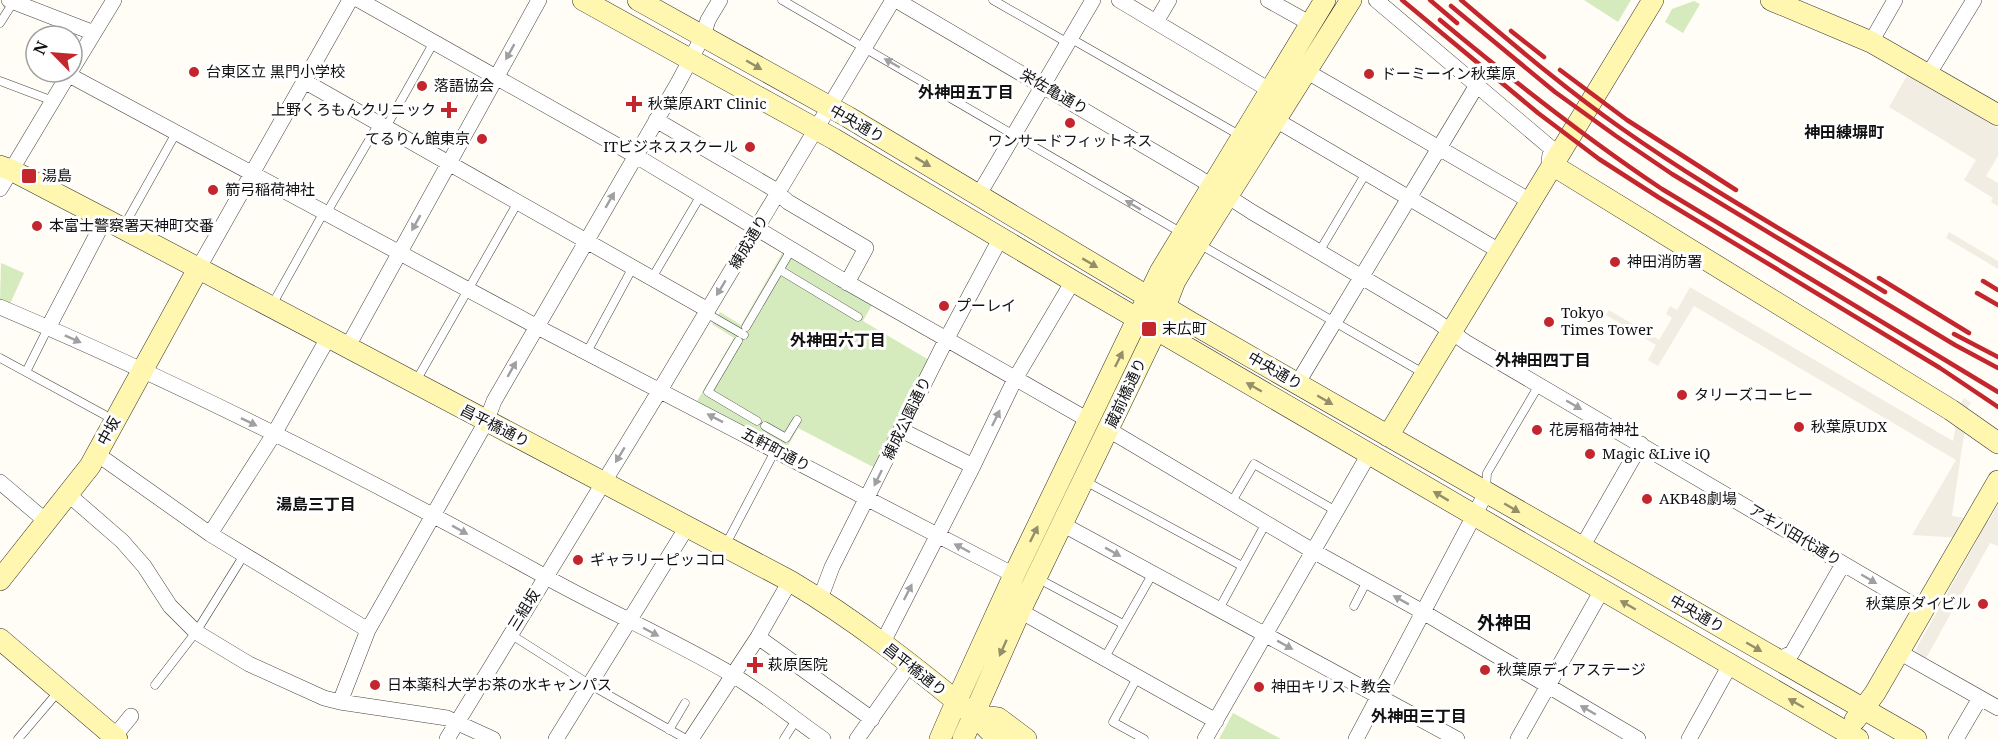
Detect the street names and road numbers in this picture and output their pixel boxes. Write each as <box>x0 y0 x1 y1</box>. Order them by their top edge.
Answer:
street label: 栄佐亀通り <box>1017 64 1092 119</box>
street label: 中央通り <box>827 99 888 147</box>
street label: 練成通り <box>724 211 772 272</box>
street label: 中央通り <box>1245 346 1306 394</box>
street label: 蔵前橋通り <box>1100 354 1150 431</box>
street label: 練成公園通り <box>877 373 935 462</box>
street label: 昌平橋通り <box>457 399 533 451</box>
street label: 中坂 <box>92 413 124 448</box>
street label: 五軒町通り <box>739 423 814 476</box>
street label: アキバ田代通り <box>1745 499 1846 570</box>
street label: 三組坂 <box>503 585 544 634</box>
street label: 中央通り <box>1667 589 1728 637</box>
street label: 昌平橋通り <box>880 638 951 700</box>

